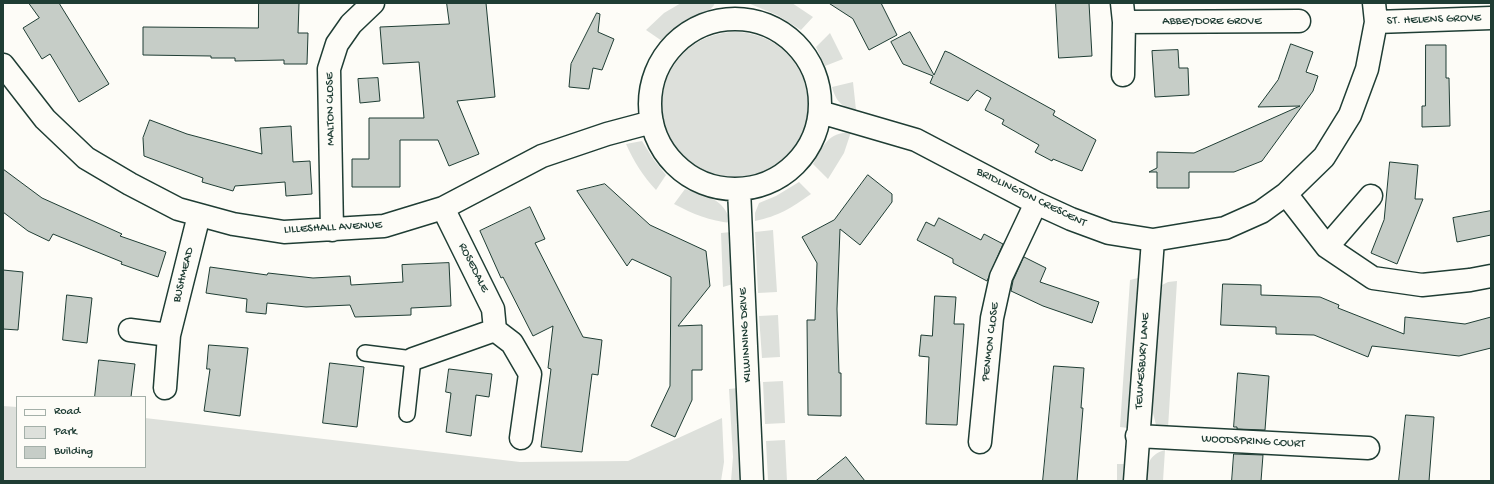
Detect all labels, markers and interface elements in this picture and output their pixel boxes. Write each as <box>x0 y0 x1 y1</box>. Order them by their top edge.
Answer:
street label: ST. HELENS GROVE <box>1387 11 1481 29</box>
street label: ABBEYDORE GROVE <box>1162 15 1262 29</box>
street label: MALTON CLOSE <box>323 72 339 146</box>
street label: BRIDLINGTON CRESCENT <box>974 165 1088 231</box>
street label: LILLESHALL AVENUE <box>284 218 382 238</box>
street label: ROSEDALE <box>454 241 492 295</box>
street label: BUSHMEAD <box>170 246 198 304</box>
street label: KILWINNING DRIVE <box>736 287 756 383</box>
street label: PENMON CLOSE <box>979 302 1003 382</box>
street label: TEWKESBURY LANE <box>1132 312 1154 410</box>
legend <box>16 396 146 468</box>
text: Road <box>54 405 80 419</box>
text: Park <box>54 425 77 439</box>
street label: WOODSPRING COURT <box>1201 432 1305 452</box>
text: Building <box>54 445 93 459</box>

